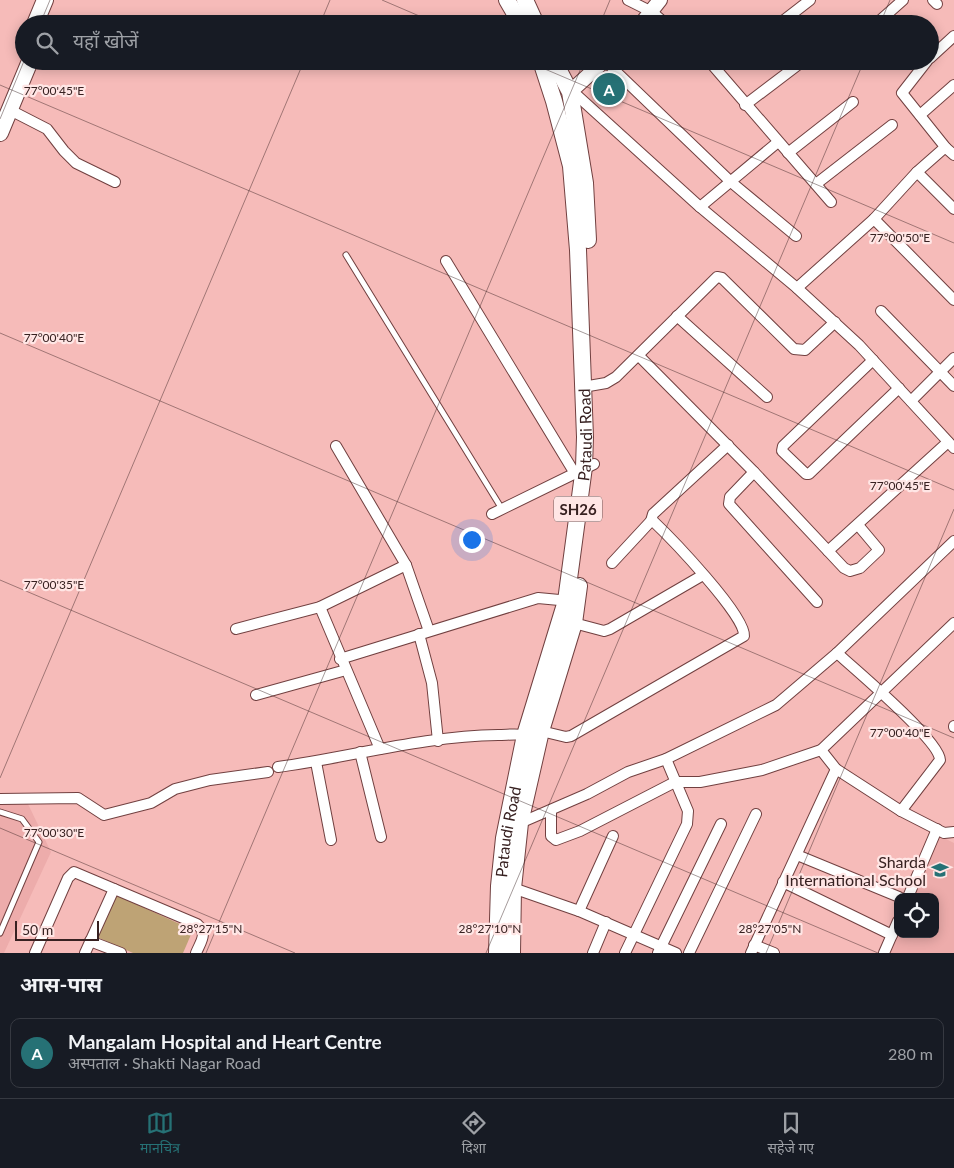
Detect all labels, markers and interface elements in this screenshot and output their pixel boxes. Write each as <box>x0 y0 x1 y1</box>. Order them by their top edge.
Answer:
search box <box>15 15 939 70</box>
icon: search <box>33 29 61 57</box>
text: यहाँ खोजें <box>73 29 138 52</box>
pin: A <box>593 70 625 108</box>
text: 77°00'45"E <box>24 83 84 98</box>
text: 77°00'50"E <box>870 230 930 245</box>
text: 77°00'40"E <box>24 330 84 345</box>
street label: Pataudi Road <box>573 388 595 482</box>
text: 77°00'45"E <box>870 478 930 493</box>
road number: SH26 <box>554 496 602 522</box>
your location <box>459 527 485 553</box>
text: 77°00'35"E <box>24 577 84 592</box>
text: 77°00'40"E <box>870 725 930 740</box>
street label: Pataudi Road <box>490 784 524 878</box>
text: 77°00'30"E <box>24 825 84 840</box>
place label: Sharda International School <box>785 852 926 889</box>
school or university icon: Sharda International School <box>930 860 950 880</box>
map controls <box>894 893 939 938</box>
button: locate <box>894 893 939 938</box>
scale bar <box>15 918 99 941</box>
text: 50 m <box>22 921 53 938</box>
text: 28°27'15"N <box>180 921 242 936</box>
text: 28°27'10"N <box>459 921 521 936</box>
text: 28°27'05"N <box>739 921 801 936</box>
text: आस-पास <box>20 971 102 996</box>
text: Mangalam Hospital and Heart Centre <box>68 1030 382 1053</box>
text: A <box>31 1044 43 1063</box>
text: 280 m <box>888 1044 933 1063</box>
text: अस्पताल · Shakti Nagar Road <box>68 1053 261 1072</box>
tab: मानचित्र <box>140 1109 180 1159</box>
tab: दिशा <box>460 1109 488 1159</box>
tab: सहेजे गए <box>768 1109 814 1159</box>

